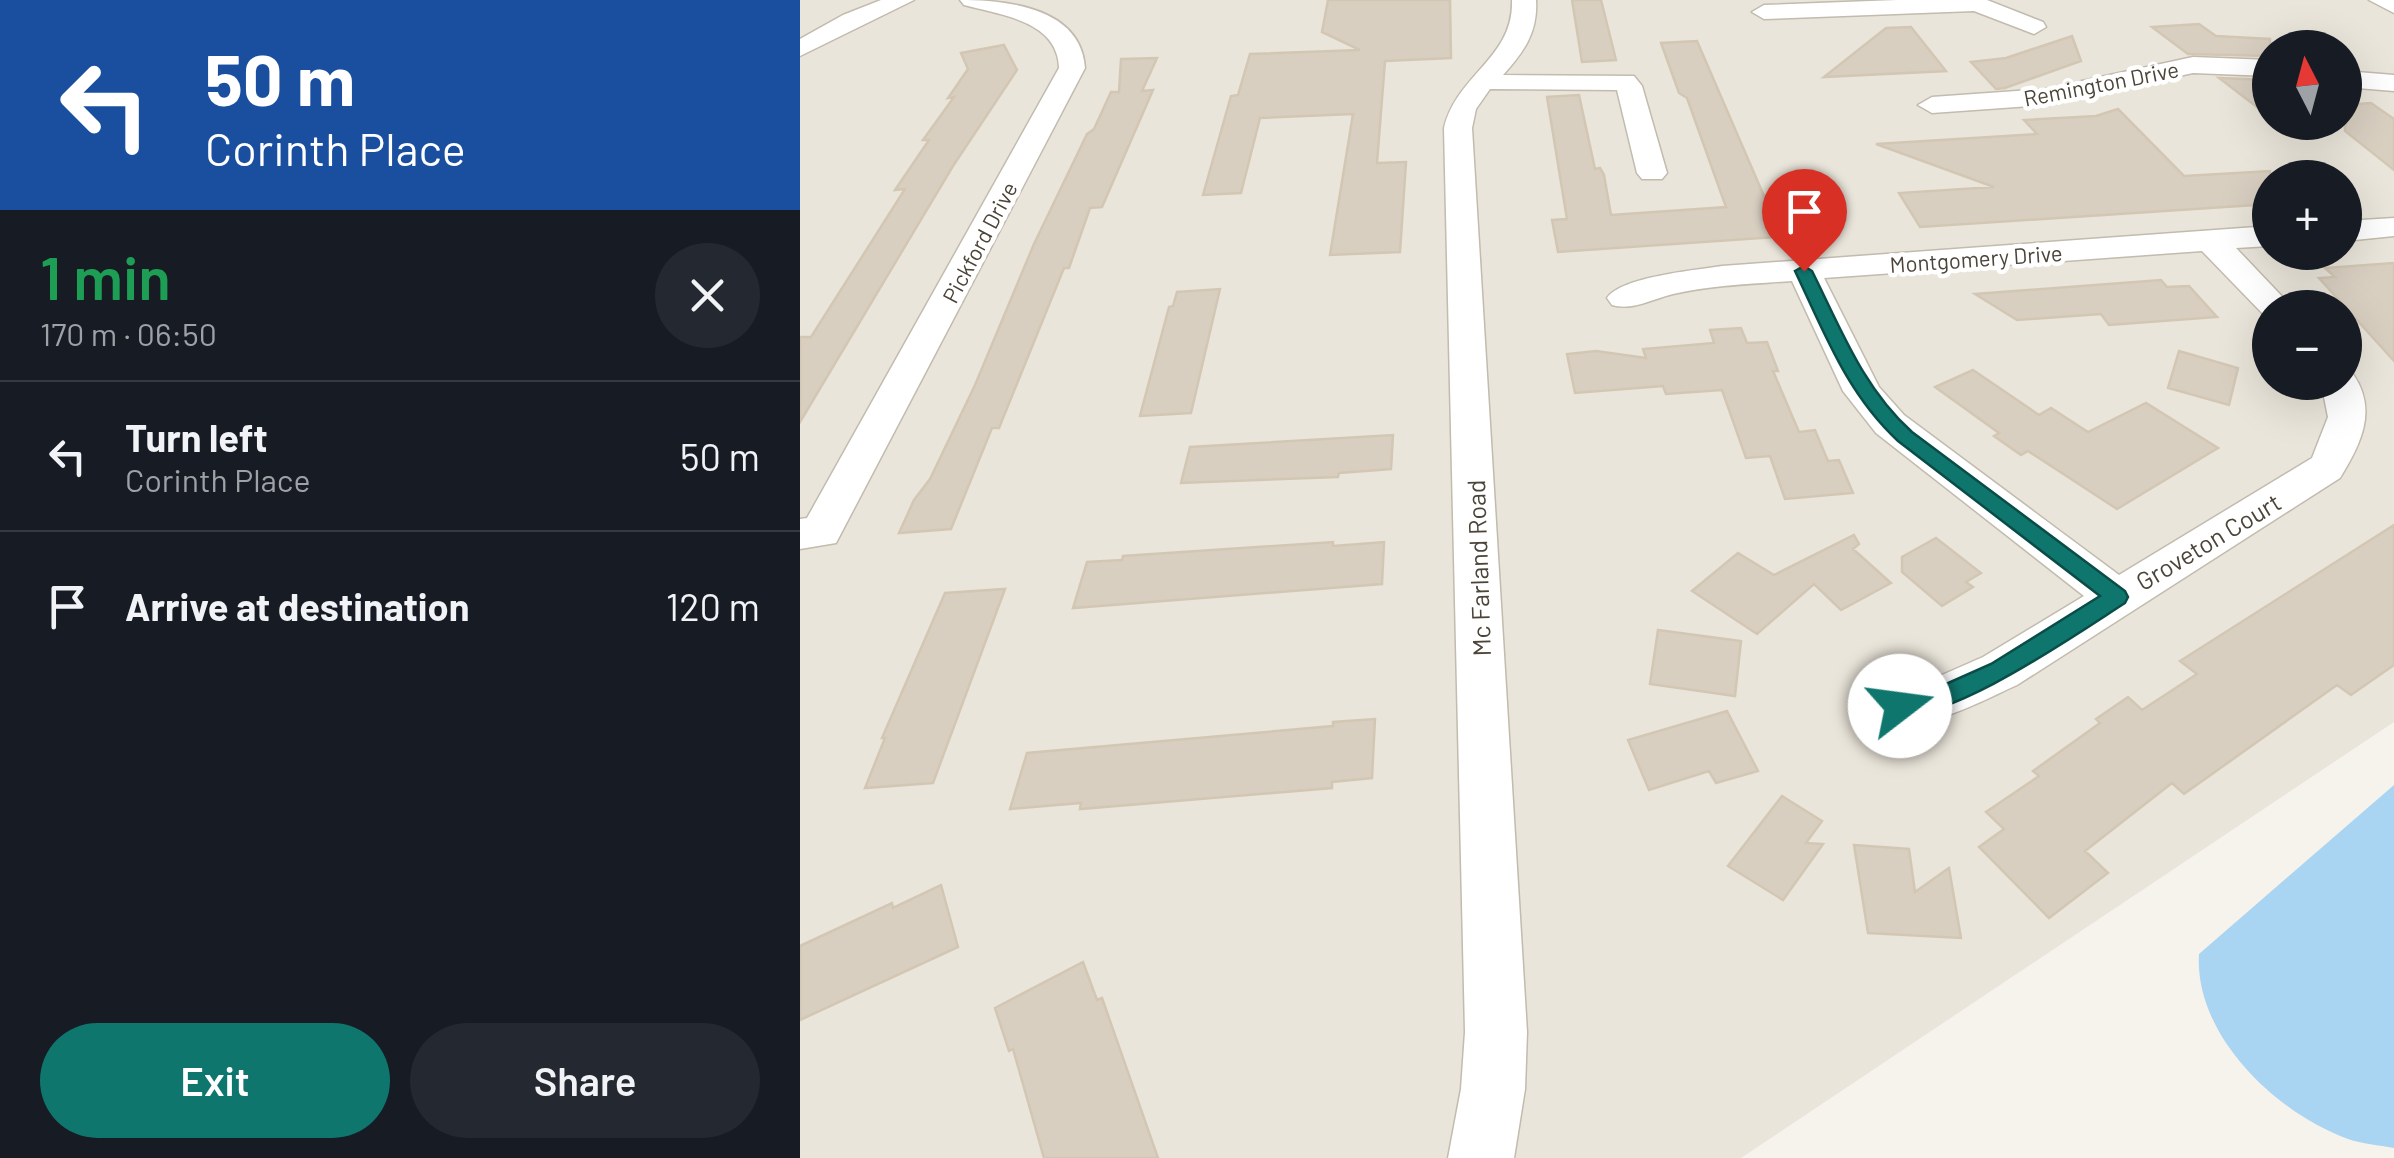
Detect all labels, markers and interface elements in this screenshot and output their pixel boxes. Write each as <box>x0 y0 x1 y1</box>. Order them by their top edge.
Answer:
north arrow <box>2252 30 2362 140</box>
map controls <box>2252 30 2362 400</box>
text: 50 m <box>205 36 355 120</box>
icon: left <box>40 40 170 170</box>
street label: Remington Drive <box>2021 55 2181 111</box>
text: Corinth Place <box>205 121 466 175</box>
button: + <box>2252 160 2362 270</box>
pin <box>1762 169 1847 272</box>
street label: Pickford Drive <box>936 177 1022 307</box>
icon: arrive <box>1777 184 1832 239</box>
street label: Montgomery Drive <box>1889 239 2063 277</box>
text: 1 min <box>40 240 171 312</box>
button: close <box>655 243 760 348</box>
button: − <box>2252 290 2362 400</box>
text: 170 m · 06:50 <box>40 314 217 352</box>
text: Turn left <box>125 414 268 460</box>
icon: left <box>40 429 95 484</box>
text: 50 m <box>680 433 760 479</box>
text: Corinth Place <box>125 460 310 498</box>
street label: Mc Farland Road <box>1460 479 1496 657</box>
street label: Groveton Court <box>2130 486 2286 596</box>
icon: arrive <box>40 579 95 634</box>
text: Arrive at destination <box>125 583 470 629</box>
text: 120 m <box>666 583 760 629</box>
position arrow <box>1848 654 1952 758</box>
button: Exit <box>40 1023 390 1138</box>
button: Share <box>410 1023 760 1138</box>

